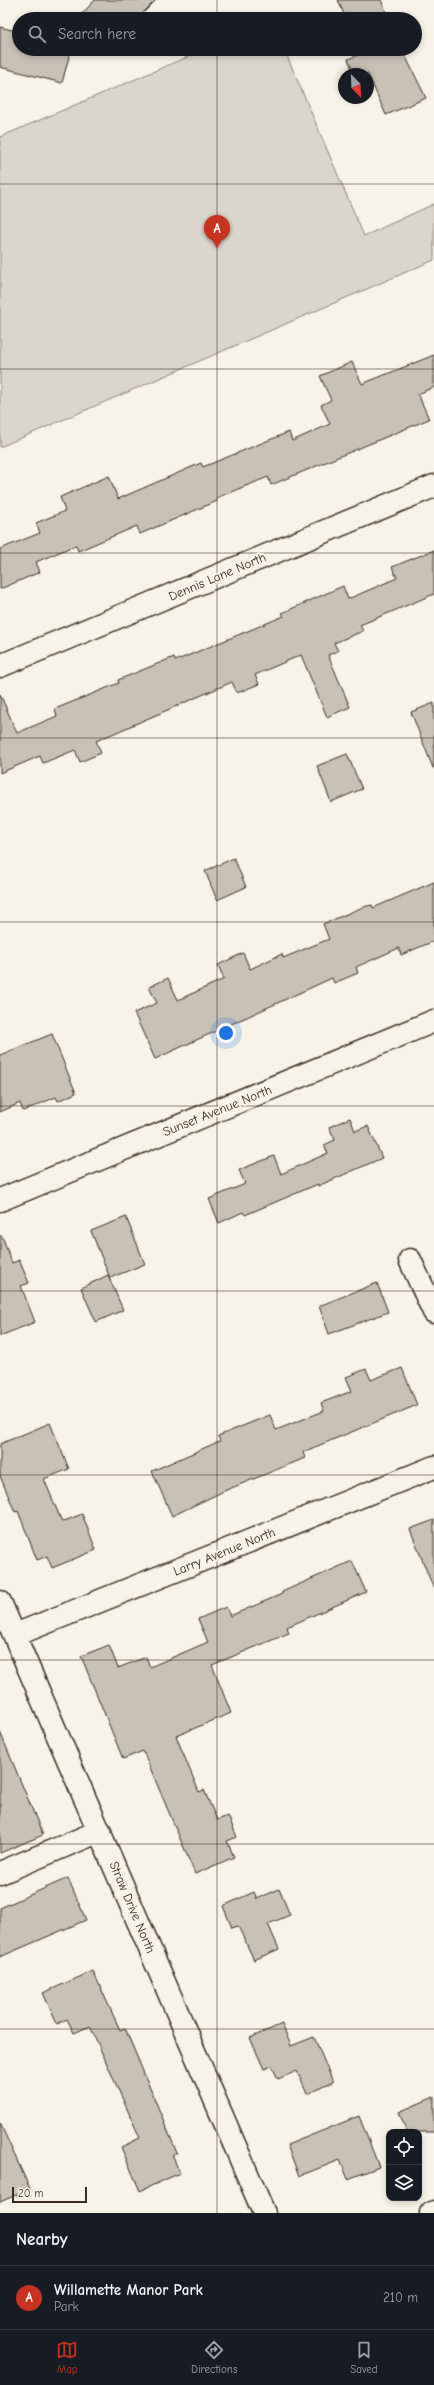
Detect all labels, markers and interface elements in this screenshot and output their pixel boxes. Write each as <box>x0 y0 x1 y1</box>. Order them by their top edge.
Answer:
search box <box>12 12 422 56</box>
icon: search <box>26 23 48 45</box>
text: Search here <box>58 25 136 43</box>
north arrow <box>338 68 374 104</box>
pin: A <box>204 215 230 248</box>
street label: Dennis Lane North <box>166 549 268 604</box>
your location <box>216 1023 236 1043</box>
street label: Sunset Avenue North <box>161 1082 274 1139</box>
street label: Larry Avenue North <box>171 1524 277 1579</box>
street label: Straw Drive North <box>106 1859 159 1955</box>
map controls <box>386 2129 422 2201</box>
button: locate <box>386 2129 422 2165</box>
button: layers <box>386 2165 422 2201</box>
scale bar <box>12 2185 87 2204</box>
text: 20 m <box>18 2187 43 2200</box>
text: Nearby <box>16 2230 67 2249</box>
text: Willamette Manor Park <box>54 2281 203 2299</box>
text: A <box>25 2290 33 2305</box>
text: 210 m <box>383 2290 418 2305</box>
text: Park <box>54 2299 79 2314</box>
tab: Map <box>56 2339 78 2376</box>
tab: Directions <box>191 2339 238 2376</box>
tab: Saved <box>350 2339 378 2376</box>

